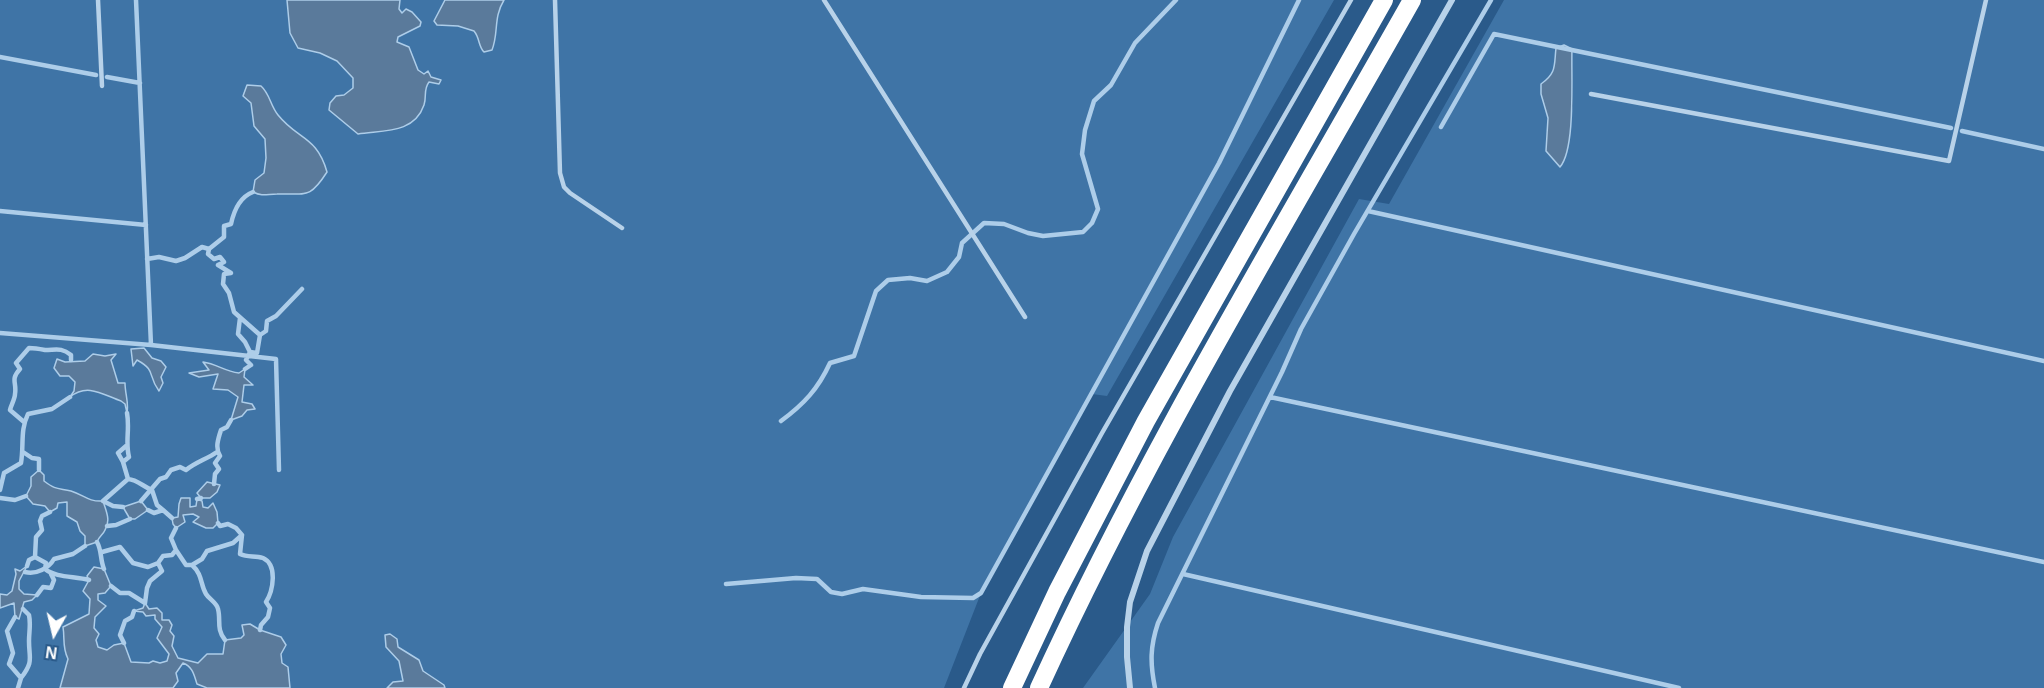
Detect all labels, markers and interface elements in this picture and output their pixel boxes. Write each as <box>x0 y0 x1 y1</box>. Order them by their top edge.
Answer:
north arrow <box>24 604 84 664</box>
text: N <box>45 643 58 662</box>

